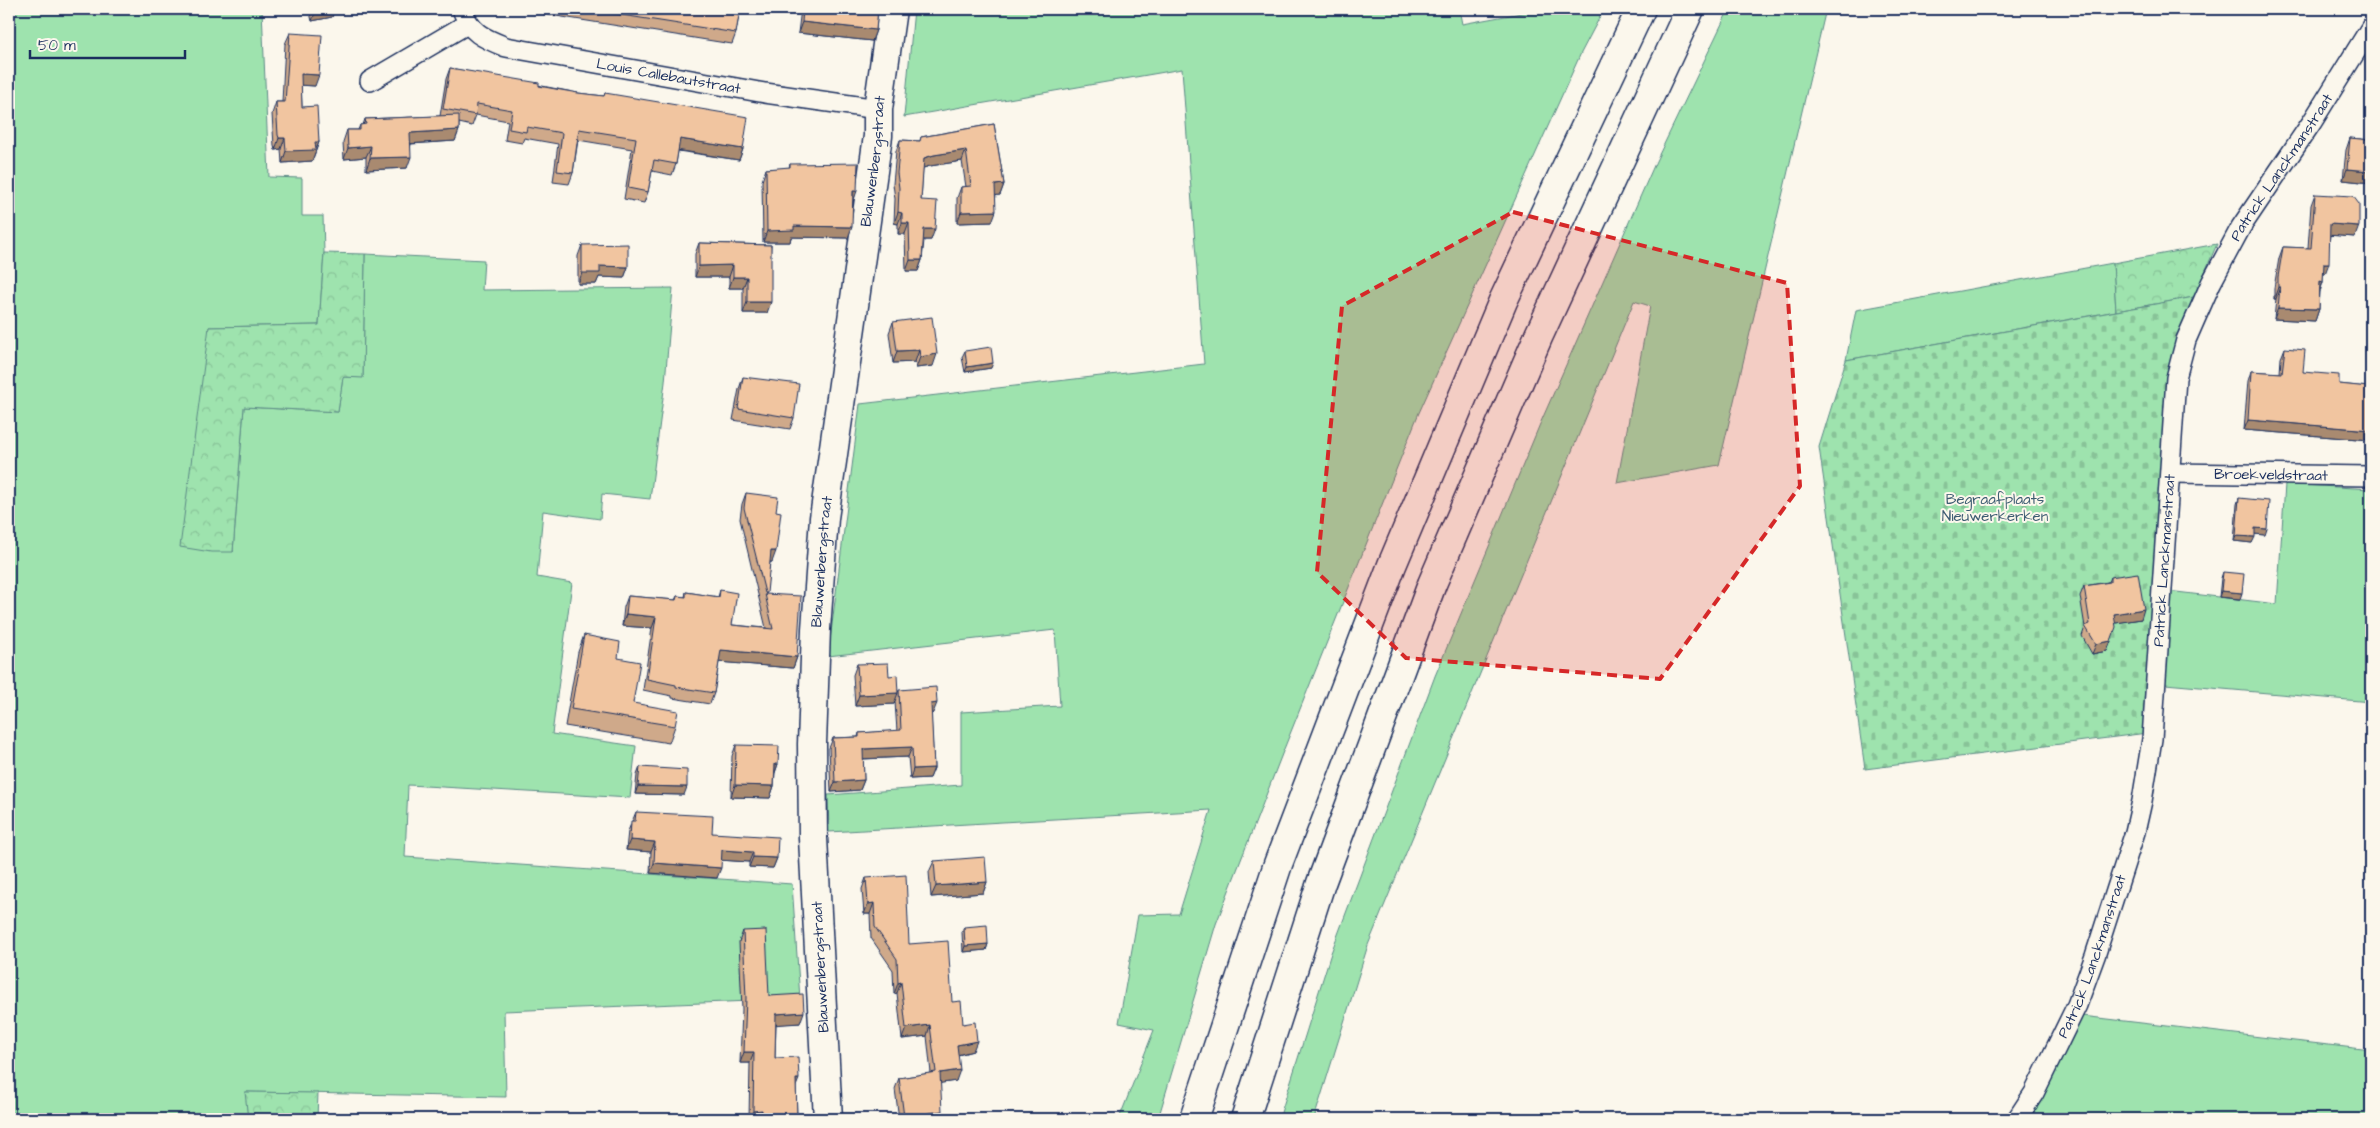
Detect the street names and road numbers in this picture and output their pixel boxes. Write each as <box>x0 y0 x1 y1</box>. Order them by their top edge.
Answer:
street label: Louis Callebautstraat <box>595 53 742 100</box>
street label: Patrick Lanckmanstraat <box>2225 90 2338 245</box>
street label: Blauwenbergstraat <box>855 94 891 228</box>
street label: Broekveldstraat <box>2214 464 2328 486</box>
street label: Patrick Lanckmanstraat <box>2148 474 2181 647</box>
street label: Blauwenbergstraat <box>806 495 838 628</box>
street label: Patrick Lanckmanstraat <box>2052 872 2132 1042</box>
street label: Blauwenbergstraat <box>807 901 835 1033</box>

